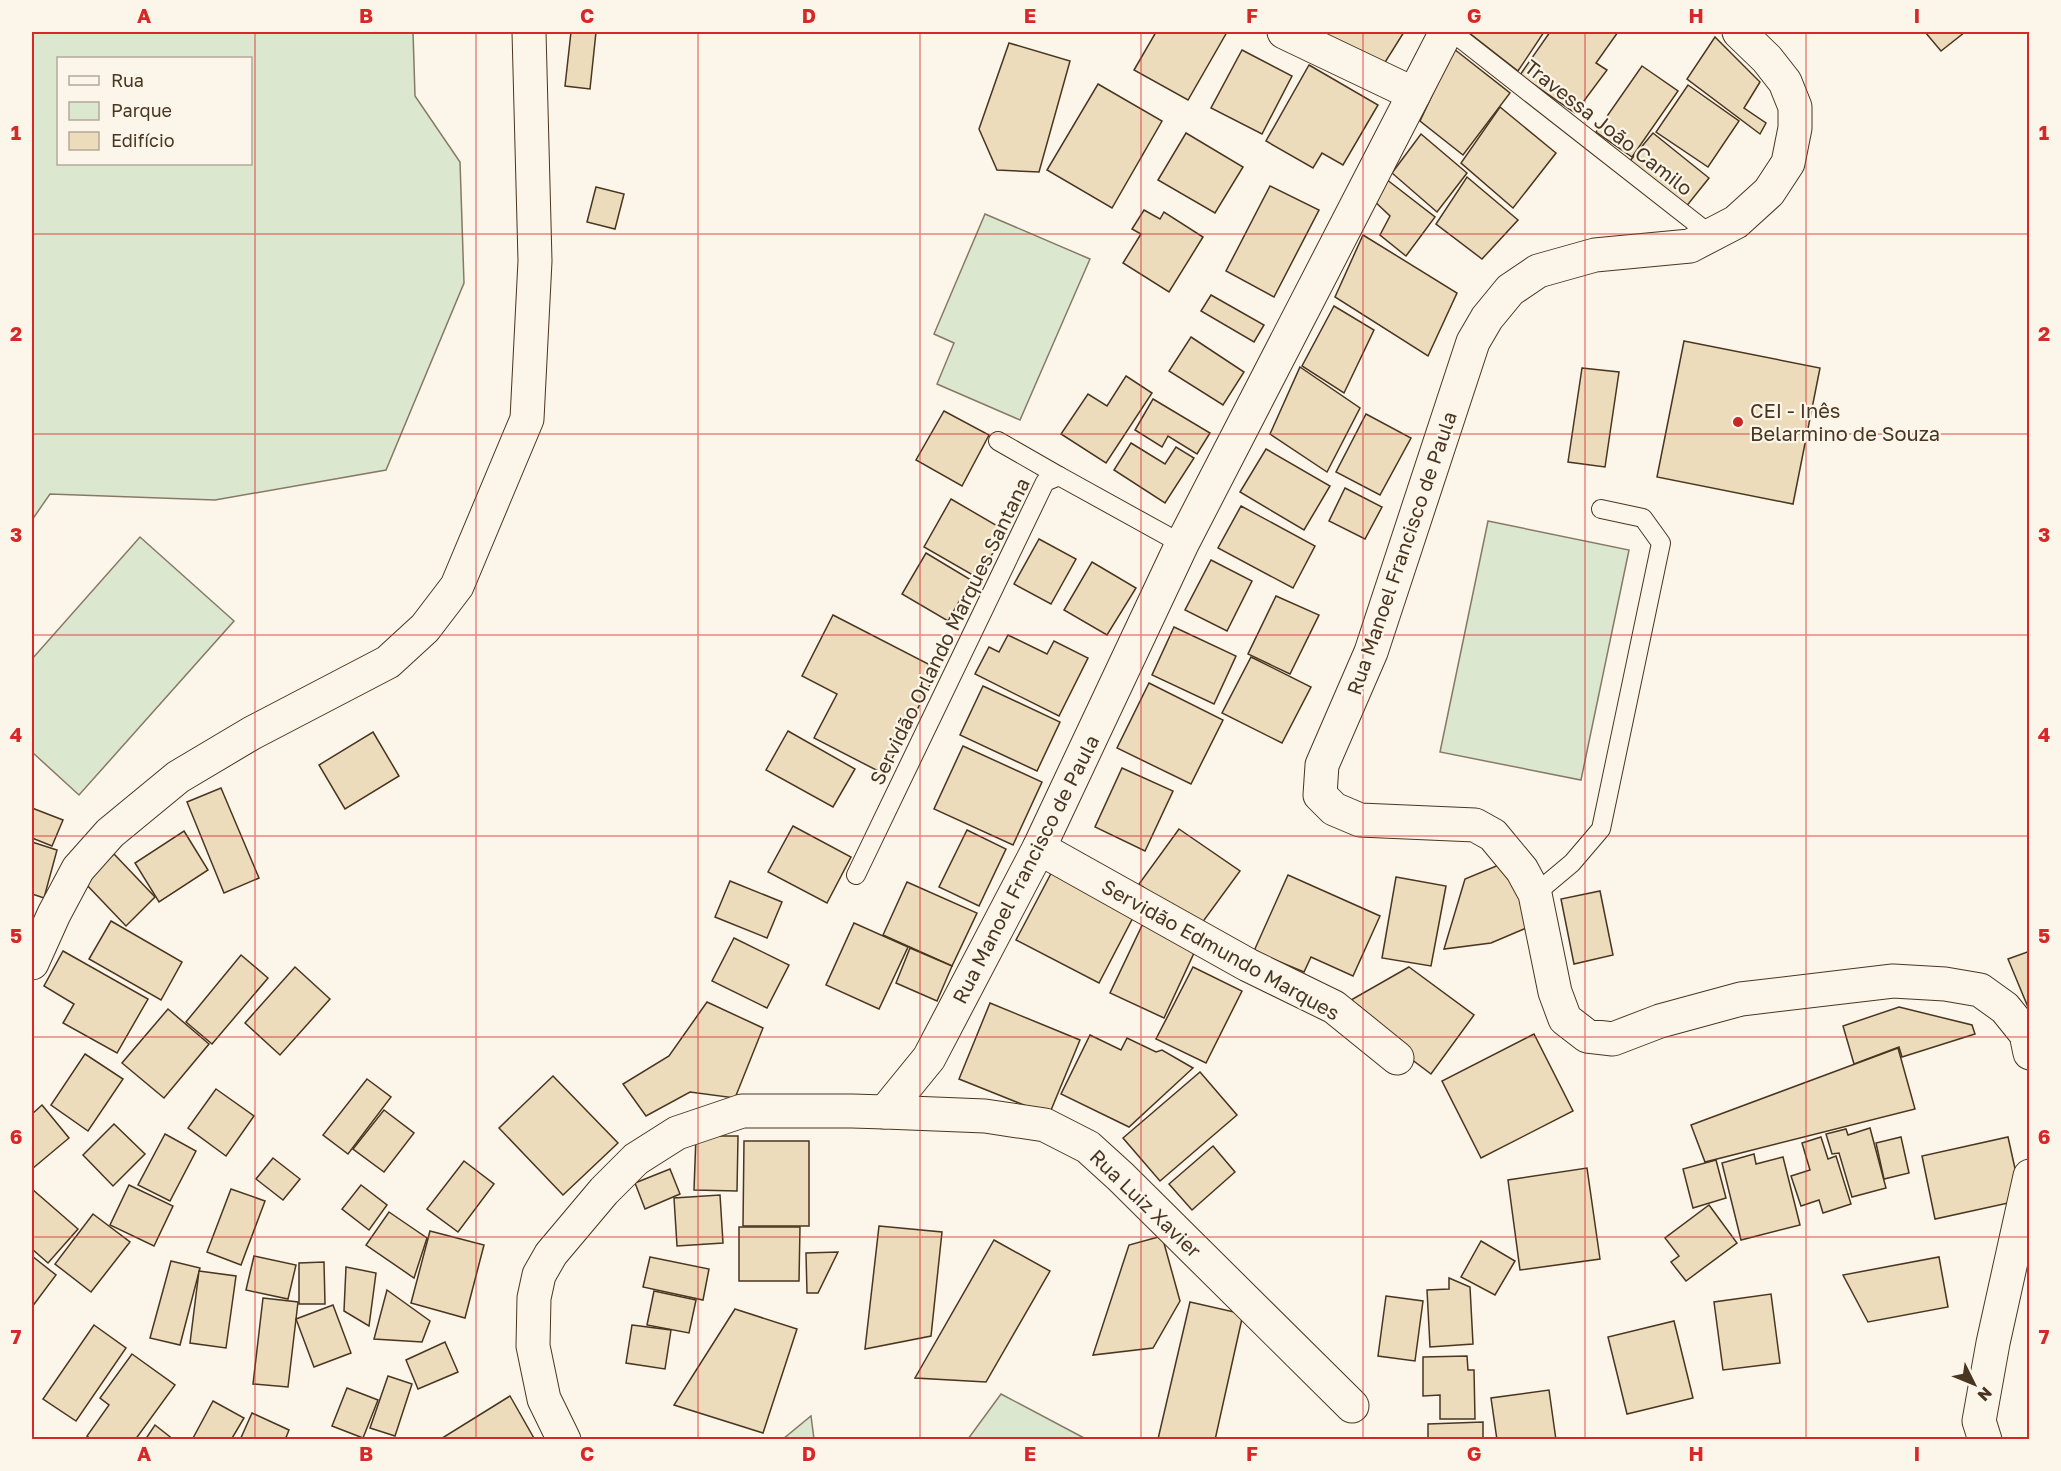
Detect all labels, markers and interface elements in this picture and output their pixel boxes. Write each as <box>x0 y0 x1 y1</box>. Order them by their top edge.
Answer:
text: A <box>137 3 151 27</box>
text: B <box>359 3 373 27</box>
text: C <box>580 3 594 27</box>
text: D <box>802 3 816 27</box>
text: E <box>1024 3 1036 27</box>
text: F <box>1246 3 1258 27</box>
text: G <box>1467 3 1481 27</box>
text: H <box>1688 3 1704 27</box>
text: I <box>1914 3 1920 27</box>
street label: Travessa João Camilo <box>1520 54 1698 200</box>
legend <box>57 57 252 165</box>
text: Rua <box>111 69 144 91</box>
text: Parque <box>111 99 172 121</box>
text: 1 <box>11 120 21 144</box>
text: 1 <box>2039 120 2049 144</box>
text: Edifício <box>111 129 175 151</box>
text: 2 <box>10 321 22 345</box>
text: 2 <box>2038 321 2050 345</box>
place label: CEI - Inês Belarmino de Souza <box>1750 398 1940 445</box>
street label: Rua Manoel Francisco de Paula <box>1341 408 1461 698</box>
marker: CEI - Inês Belarmino de Souza <box>1731 415 1745 429</box>
street label: Servidão Orlando Marques Santana <box>864 474 1034 788</box>
text: 3 <box>10 522 22 546</box>
text: 3 <box>2038 522 2050 546</box>
text: 4 <box>10 722 22 746</box>
text: 4 <box>2038 722 2050 746</box>
street label: Rua Manoel Francisco de Paula <box>947 731 1103 1007</box>
street label: Servidão Edmundo Marques <box>1098 873 1344 1025</box>
text: 5 <box>10 923 22 947</box>
text: 5 <box>2038 923 2050 947</box>
text: 6 <box>10 1124 22 1148</box>
text: 6 <box>2038 1124 2050 1148</box>
street label: Rua Luiz Xavier <box>1085 1144 1207 1262</box>
text: 7 <box>11 1324 22 1348</box>
text: 7 <box>2039 1324 2050 1348</box>
north arrow <box>1944 1354 2004 1414</box>
text: N <box>1974 1383 1996 1406</box>
text: A <box>137 1441 151 1465</box>
text: B <box>359 1441 373 1465</box>
text: C <box>580 1441 594 1465</box>
text: D <box>802 1441 816 1465</box>
text: E <box>1024 1441 1036 1465</box>
text: F <box>1246 1441 1258 1465</box>
text: G <box>1467 1441 1481 1465</box>
text: H <box>1688 1441 1704 1465</box>
text: I <box>1914 1441 1920 1465</box>

